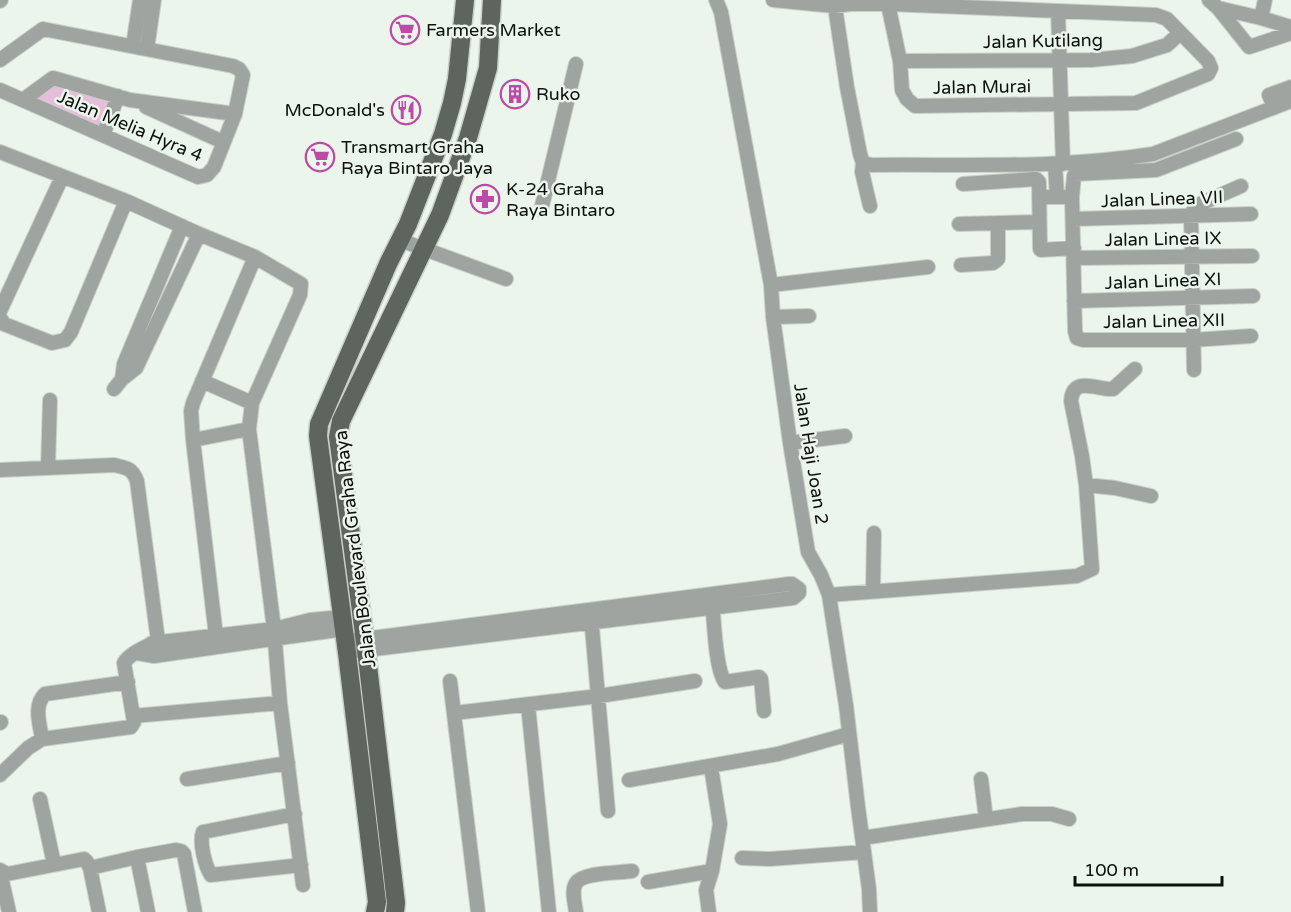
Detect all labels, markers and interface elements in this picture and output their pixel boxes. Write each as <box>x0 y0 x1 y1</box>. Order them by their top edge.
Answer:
supermarket icon: Farmers Market <box>389 14 421 46</box>
place label: Farmers Market <box>426 19 561 41</box>
street label: Jalan Kutilang <box>983 29 1103 53</box>
street label: Jalan Murai <box>933 75 1031 99</box>
building icon: Ruko <box>499 78 531 110</box>
place label: Ruko <box>536 83 580 105</box>
street label: Jalan Melia Hyra 4 <box>54 85 206 167</box>
restaurant icon: McDonald's <box>390 94 422 126</box>
place label: McDonald's <box>285 99 385 121</box>
place label: Transmart Graha Raya Bintaro Jaya <box>341 136 493 179</box>
supermarket icon: Transmart Graha Raya Bintaro Jaya <box>304 141 336 173</box>
place label: K-24 Graha Raya Bintaro <box>506 178 615 221</box>
pharmacy icon: K-24 Graha Raya Bintaro <box>469 183 501 215</box>
street label: Jalan Linea VII <box>1101 186 1223 212</box>
street label: Jalan Linea IX <box>1104 227 1222 251</box>
street label: Jalan Linea XI <box>1104 268 1222 294</box>
street label: Jalan Linea XII <box>1103 309 1225 333</box>
street label: Jalan Haji Joan 2 <box>789 382 833 526</box>
street label: Jalan Boulevard Graha Raya <box>330 429 380 669</box>
scale bar <box>1075 849 1222 887</box>
text: 100 m <box>1084 859 1139 881</box>

